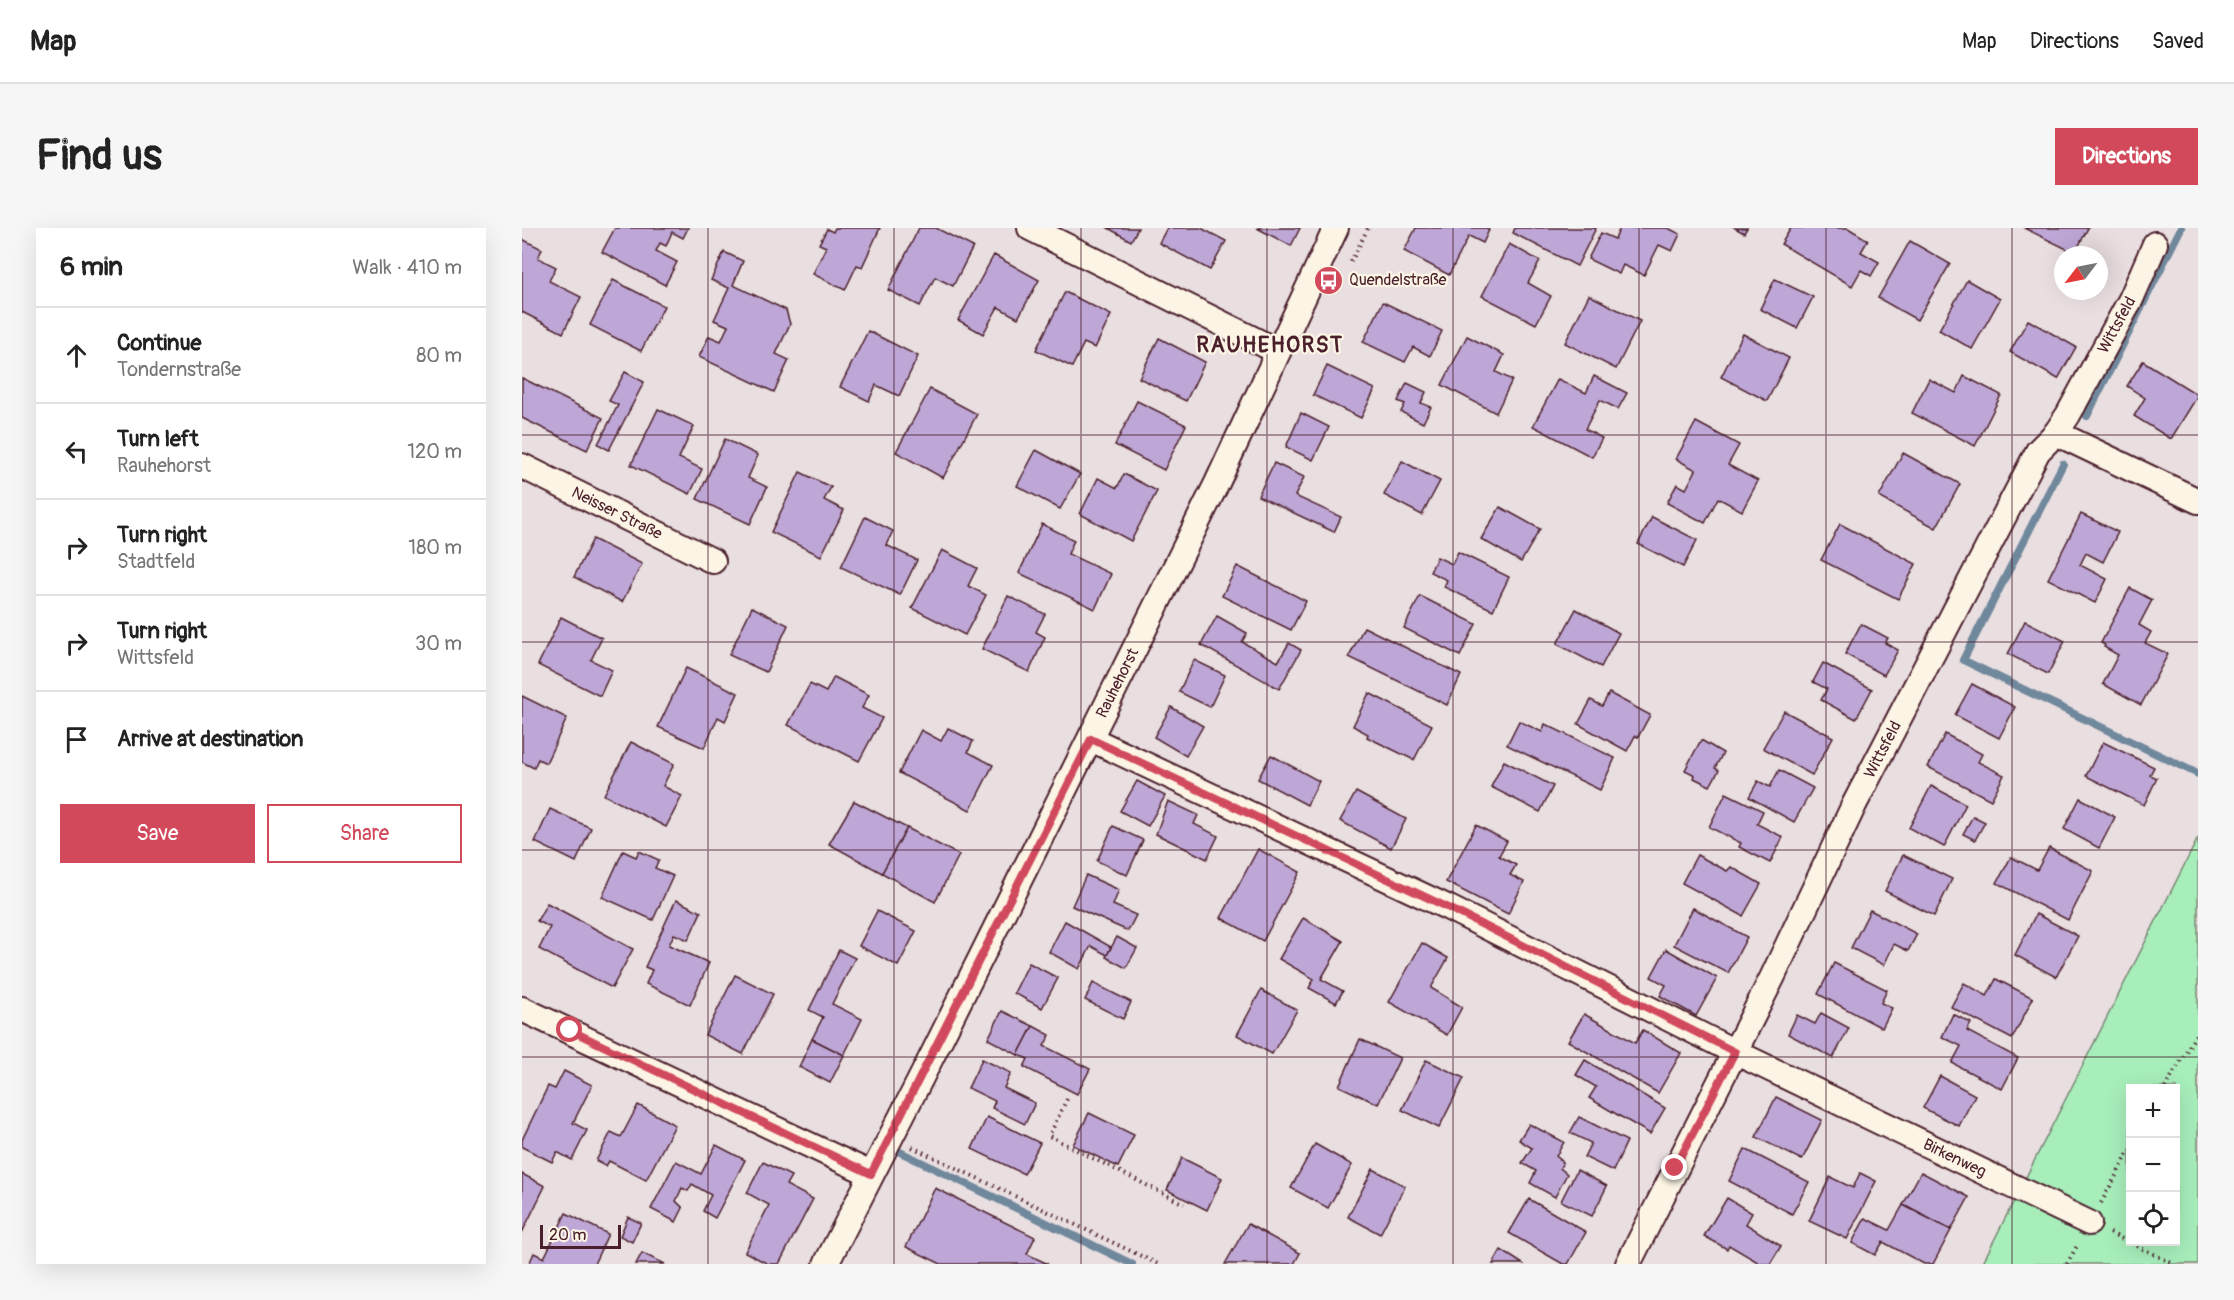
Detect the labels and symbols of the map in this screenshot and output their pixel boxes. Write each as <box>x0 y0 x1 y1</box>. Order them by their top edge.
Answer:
north arrow <box>2054 246 2108 300</box>
bus stop icon: Quendelstraße <box>1312 264 1344 296</box>
place label: Quendelstraße <box>1349 270 1447 290</box>
street label: Wittsfeld <box>2093 293 2140 357</box>
district label: RAUHEHORST <box>1196 331 1344 359</box>
street label: Neisser Straße <box>568 482 666 544</box>
street label: Rauhehorst <box>1092 644 1143 721</box>
street label: Wittsfeld <box>1860 718 1906 782</box>
route start <box>556 1016 582 1042</box>
street label: Birkenweg <box>1920 1134 1989 1182</box>
route end <box>1661 1154 1687 1180</box>
scale bar <box>540 1222 621 1250</box>

